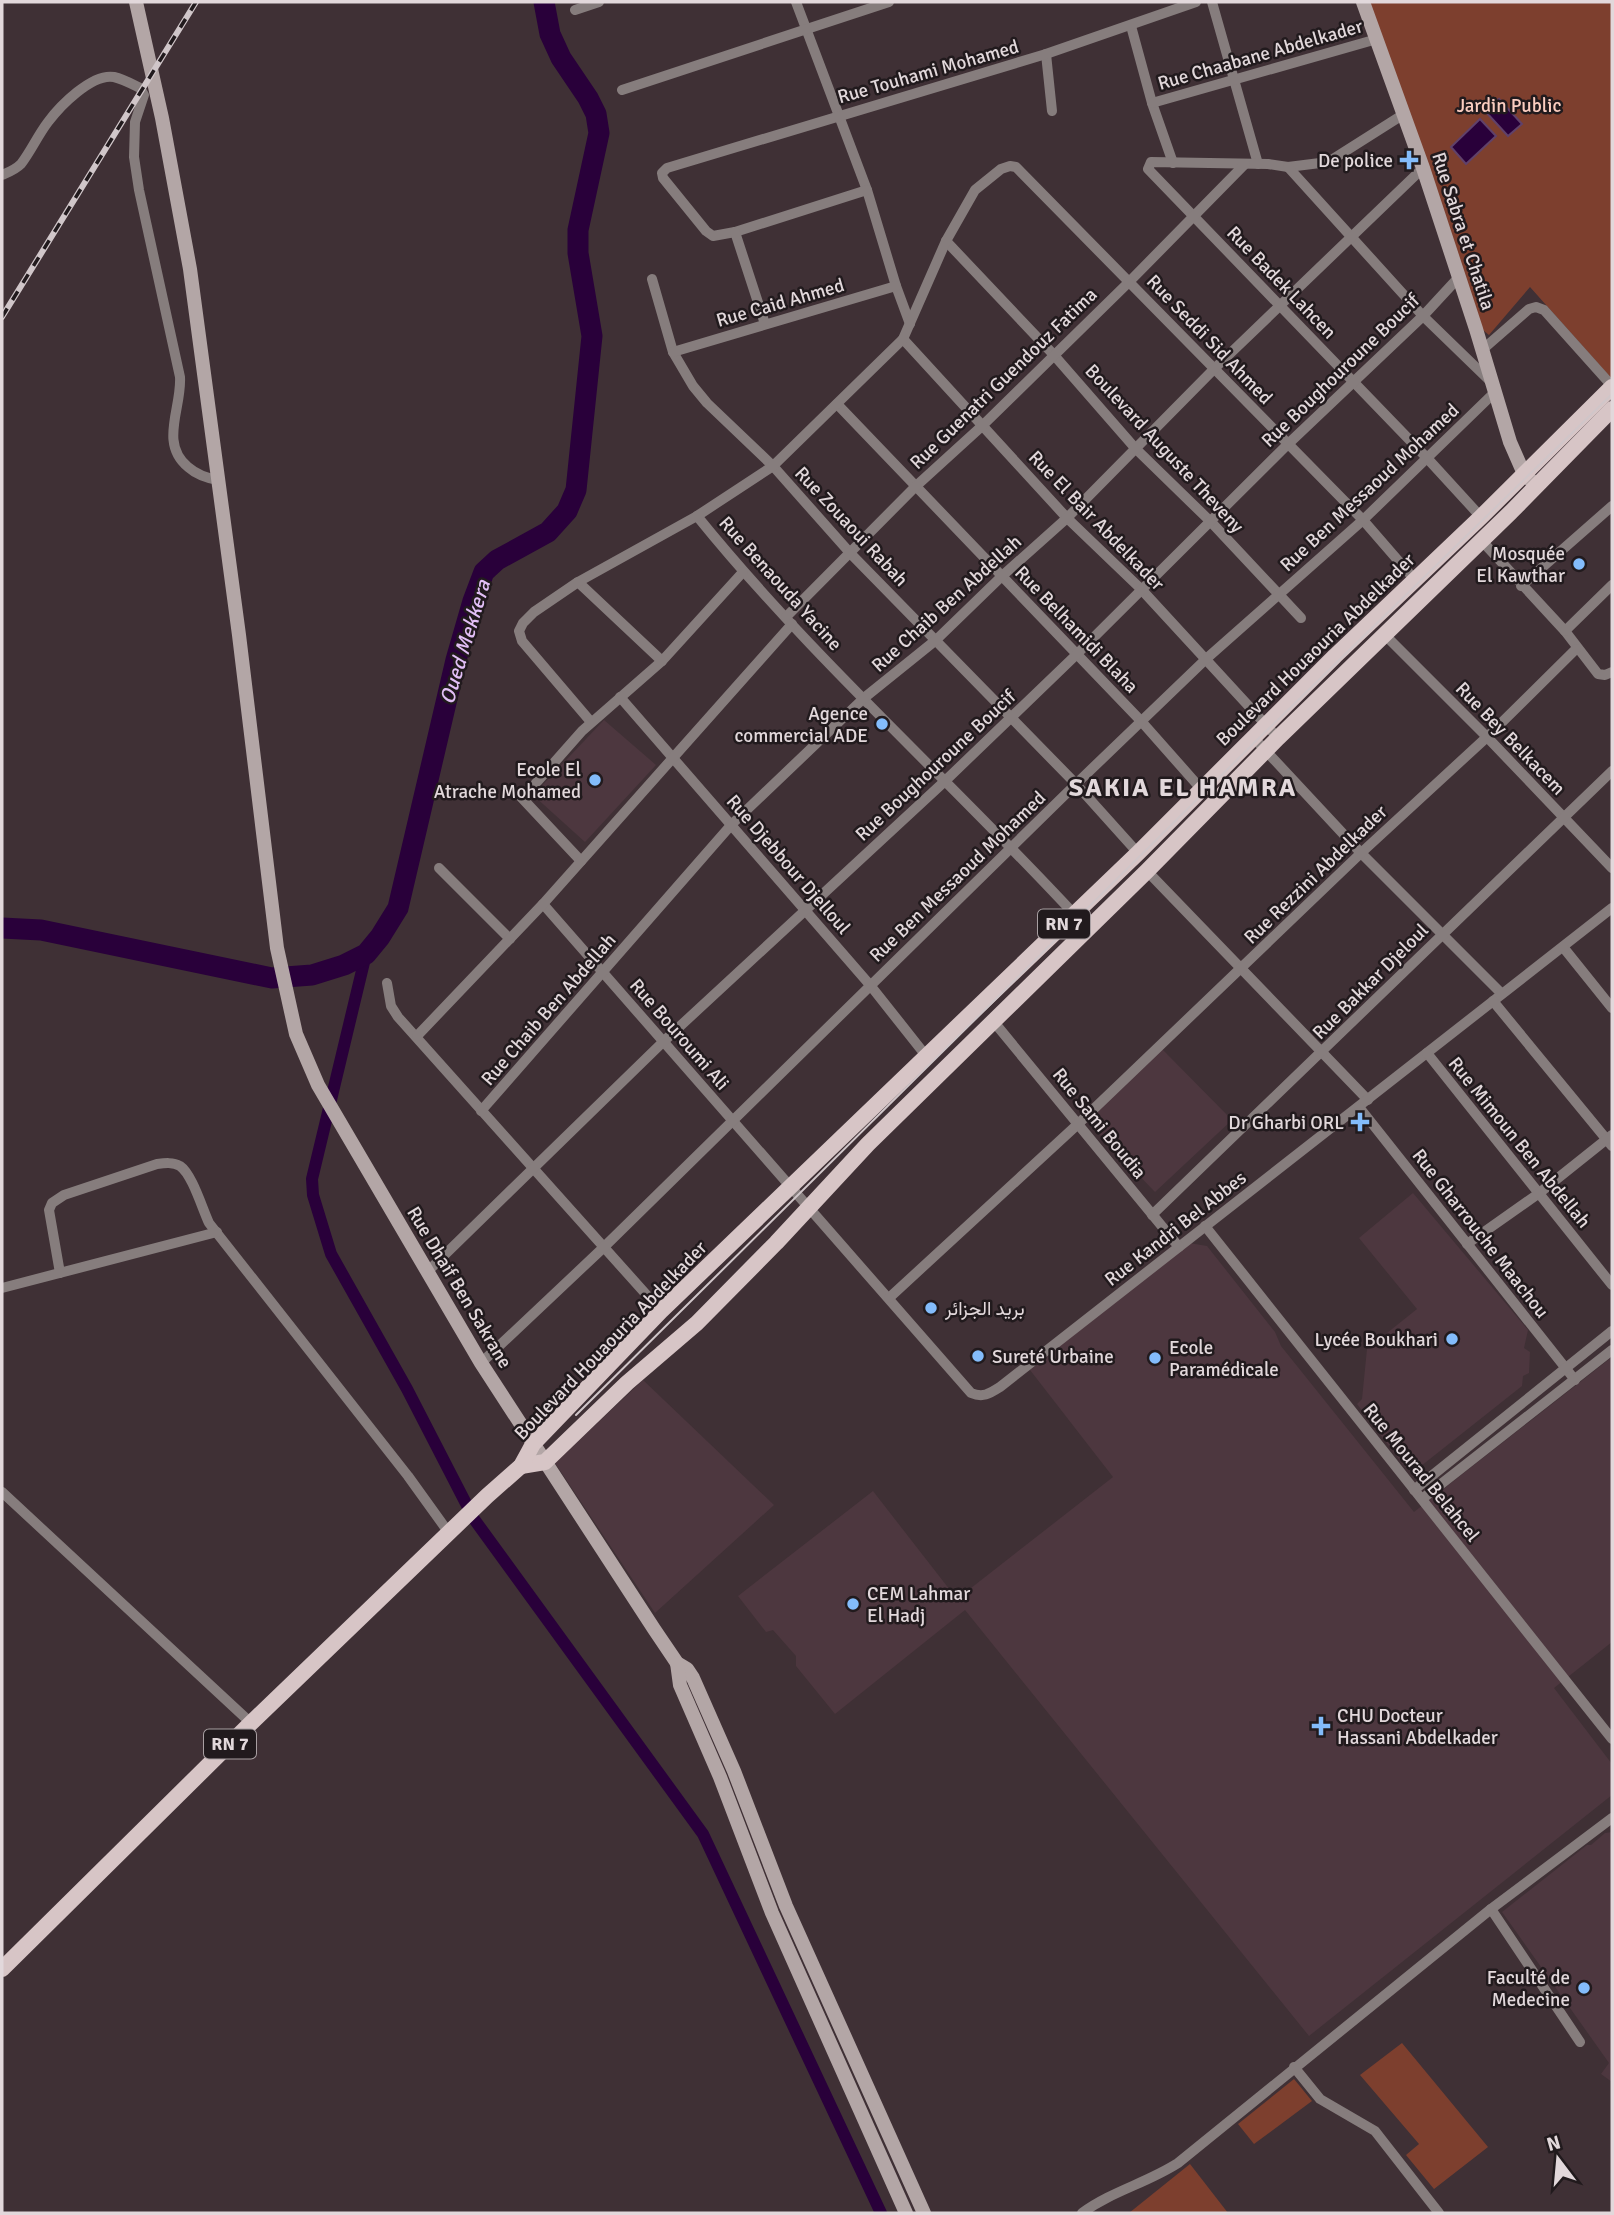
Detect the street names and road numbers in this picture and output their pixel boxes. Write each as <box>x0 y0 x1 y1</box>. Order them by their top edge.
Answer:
street label: Rue Chaabane Abdelkader <box>1155 14 1366 96</box>
street label: Rue Touhami Mohamed <box>835 35 1022 109</box>
street label: Rue Sabra et Chatila <box>1426 149 1500 313</box>
street label: Rue Badek Lahcen <box>1221 221 1341 344</box>
street label: Rue Seddi Sid Ahmed <box>1141 270 1277 410</box>
street label: Rue Caid Ahmed <box>713 273 847 333</box>
street label: Rue Guenatri Guendouz Fatima <box>905 283 1102 475</box>
street label: Rue Boughouroune Boucif <box>1257 288 1426 453</box>
street label: Boulevard Auguste Theveny <box>1080 359 1249 538</box>
street label: Rue Ben Messaoud Mohamed <box>1275 398 1464 577</box>
street label: Rue El Bair Abdelkader <box>1023 446 1169 596</box>
street label: Rue Zouaoui Rabah <box>789 462 913 592</box>
street label: Rue Benaouda Yacine <box>714 512 847 656</box>
street label: Rue Chaib Ben Abdellah <box>867 530 1027 677</box>
street label: Boulevard Houaouria Abdelkader <box>1211 548 1420 751</box>
street label: Rue Belhamidi Blaha <box>1009 561 1143 698</box>
street label: Rue Bey Belkacem <box>1450 677 1570 800</box>
street label: Rue Boughouroune Boucif <box>850 684 1022 846</box>
street label: Rue Ben Messaoud Mohamed <box>864 786 1051 967</box>
street label: Rue Djebbour Djelloul <box>721 790 855 939</box>
street label: Rue Rezzini Abdelkader <box>1239 800 1392 949</box>
road number: RN 7 <box>1038 909 1090 939</box>
street label: Rue Bakkar Djeloul <box>1308 919 1434 1045</box>
street label: Rue Chaib Ben Abdellah <box>476 929 621 1091</box>
street label: Rue Bouroumi Ali <box>624 974 734 1095</box>
street label: Rue Mimoun Ben Abdellah <box>1443 1052 1596 1233</box>
street label: Rue Sami Boudia <box>1047 1063 1151 1184</box>
street label: Rue Gharrouche Maachou <box>1407 1144 1554 1323</box>
street label: Rue Kandri Bel Abbes <box>1100 1166 1251 1292</box>
street label: Rue Dhaif Ben Sakrane <box>401 1202 517 1373</box>
street label: Boulevard Houaouria Abdelkader <box>509 1236 712 1445</box>
street label: Rue Mourad Belahcel <box>1358 1398 1485 1547</box>
road number: RN 7 <box>204 1730 256 1758</box>

